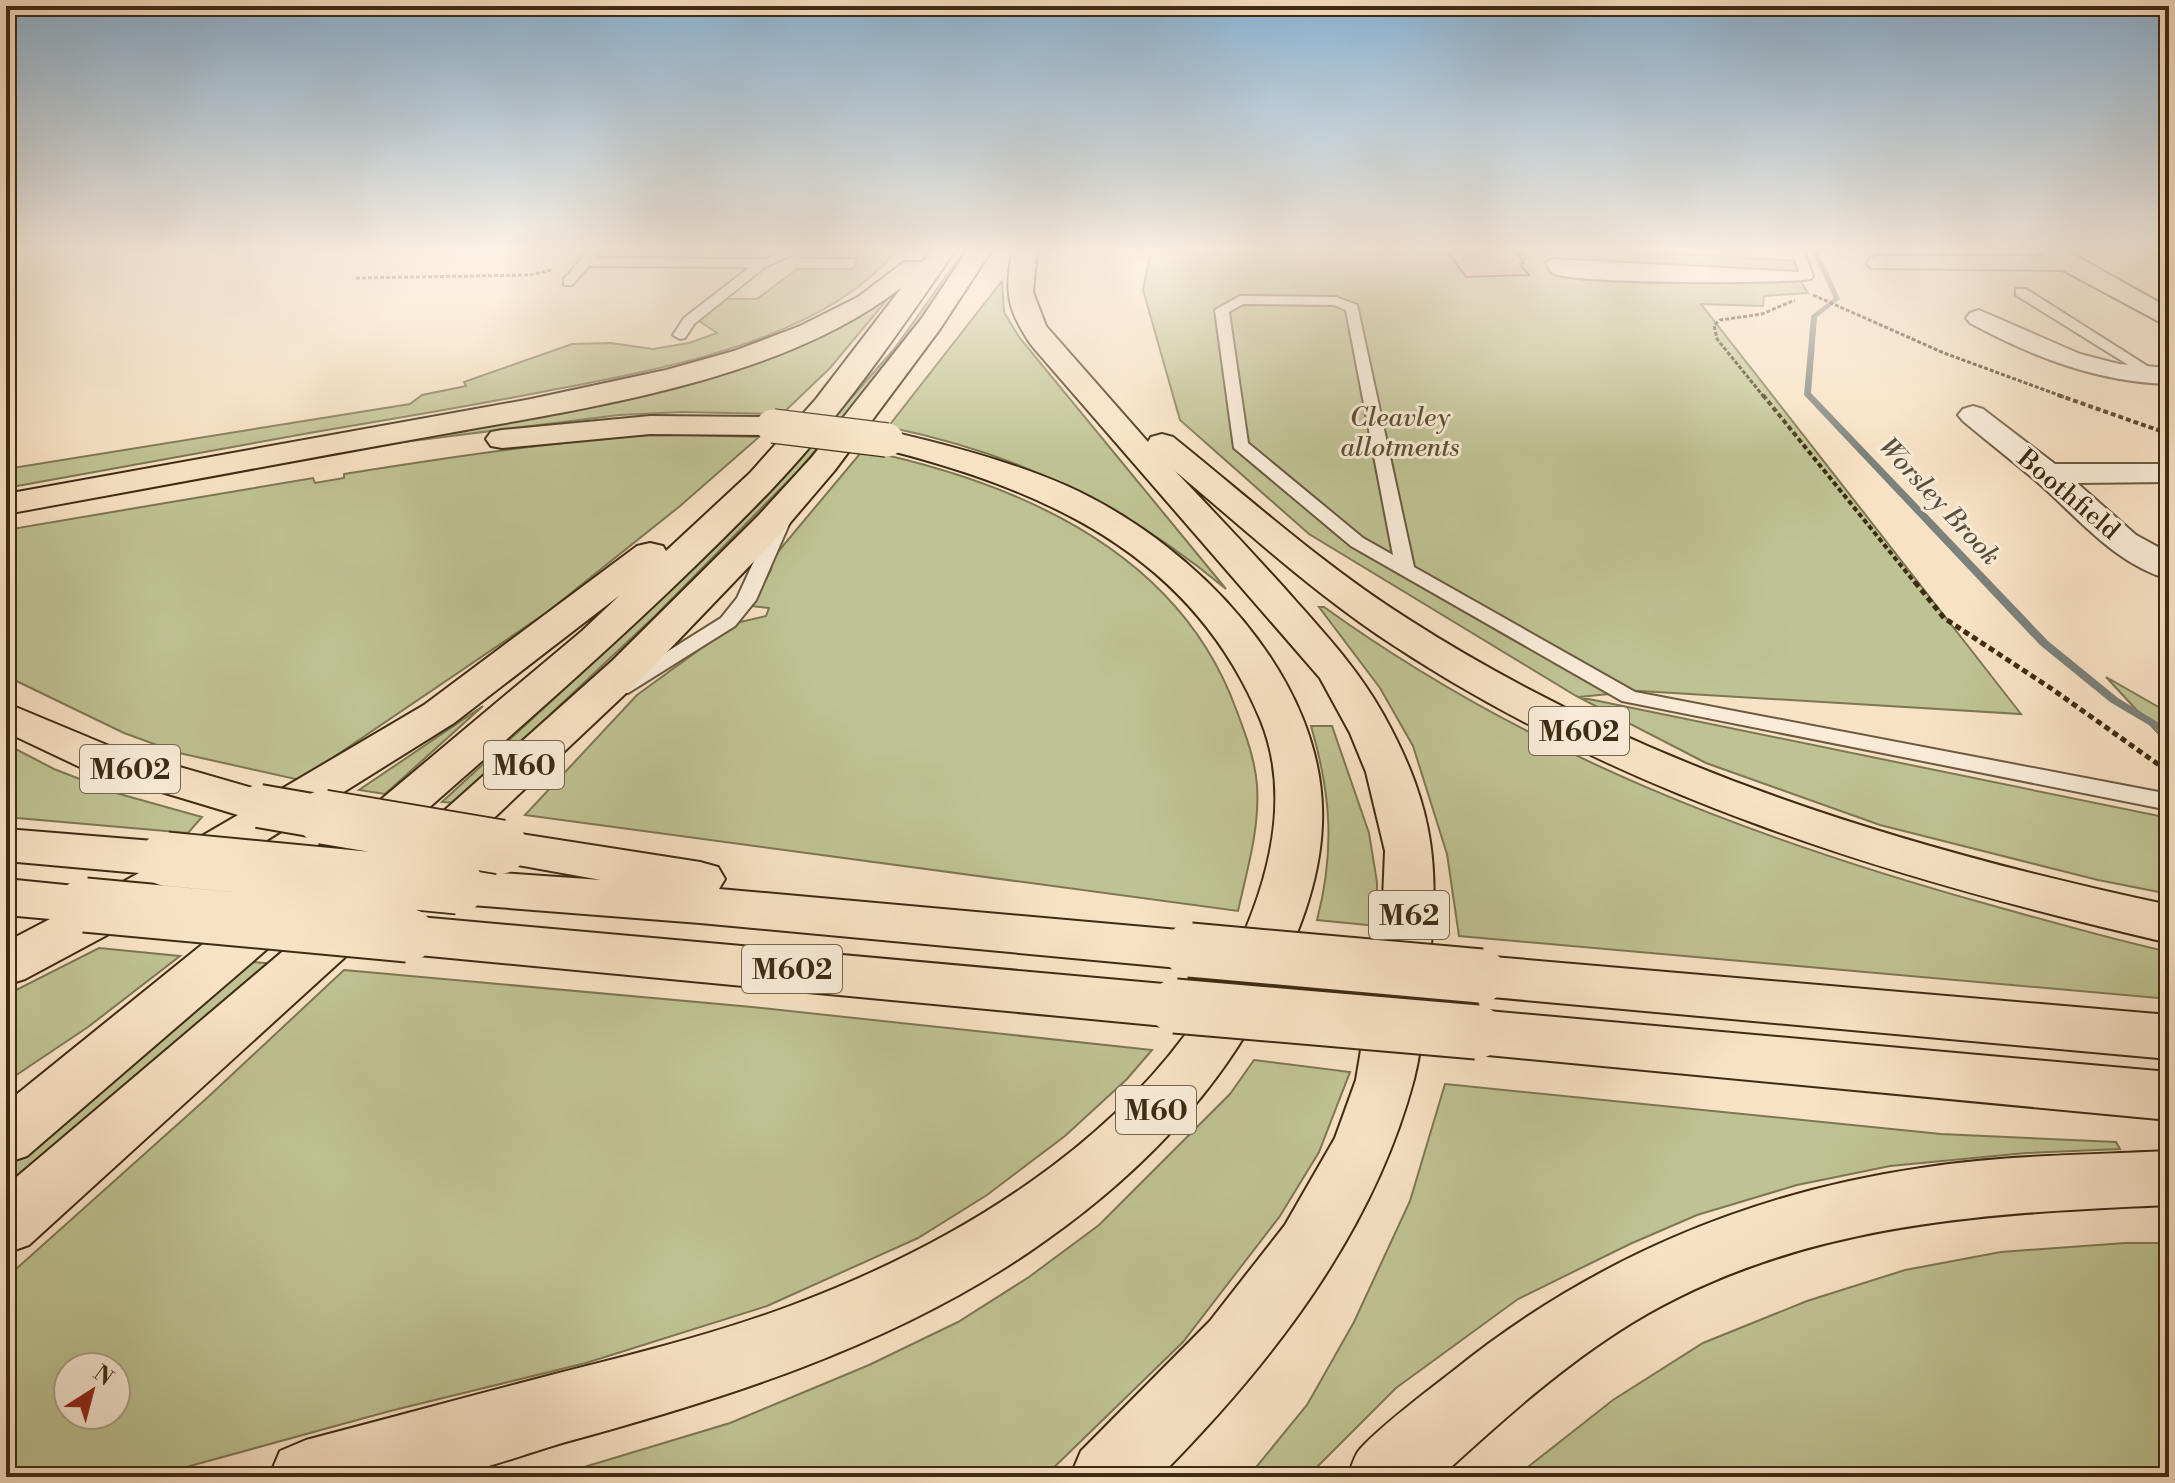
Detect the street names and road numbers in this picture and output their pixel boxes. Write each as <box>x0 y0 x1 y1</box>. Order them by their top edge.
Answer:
street label: Boothfield <box>2010 442 2126 547</box>
road number: M602 <box>1529 707 1629 755</box>
road number: M60 <box>484 741 564 789</box>
road number: M602 <box>80 745 180 793</box>
road number: M62 <box>1369 891 1449 939</box>
road number: M602 <box>742 945 842 993</box>
road number: M60 <box>1116 1086 1196 1134</box>

